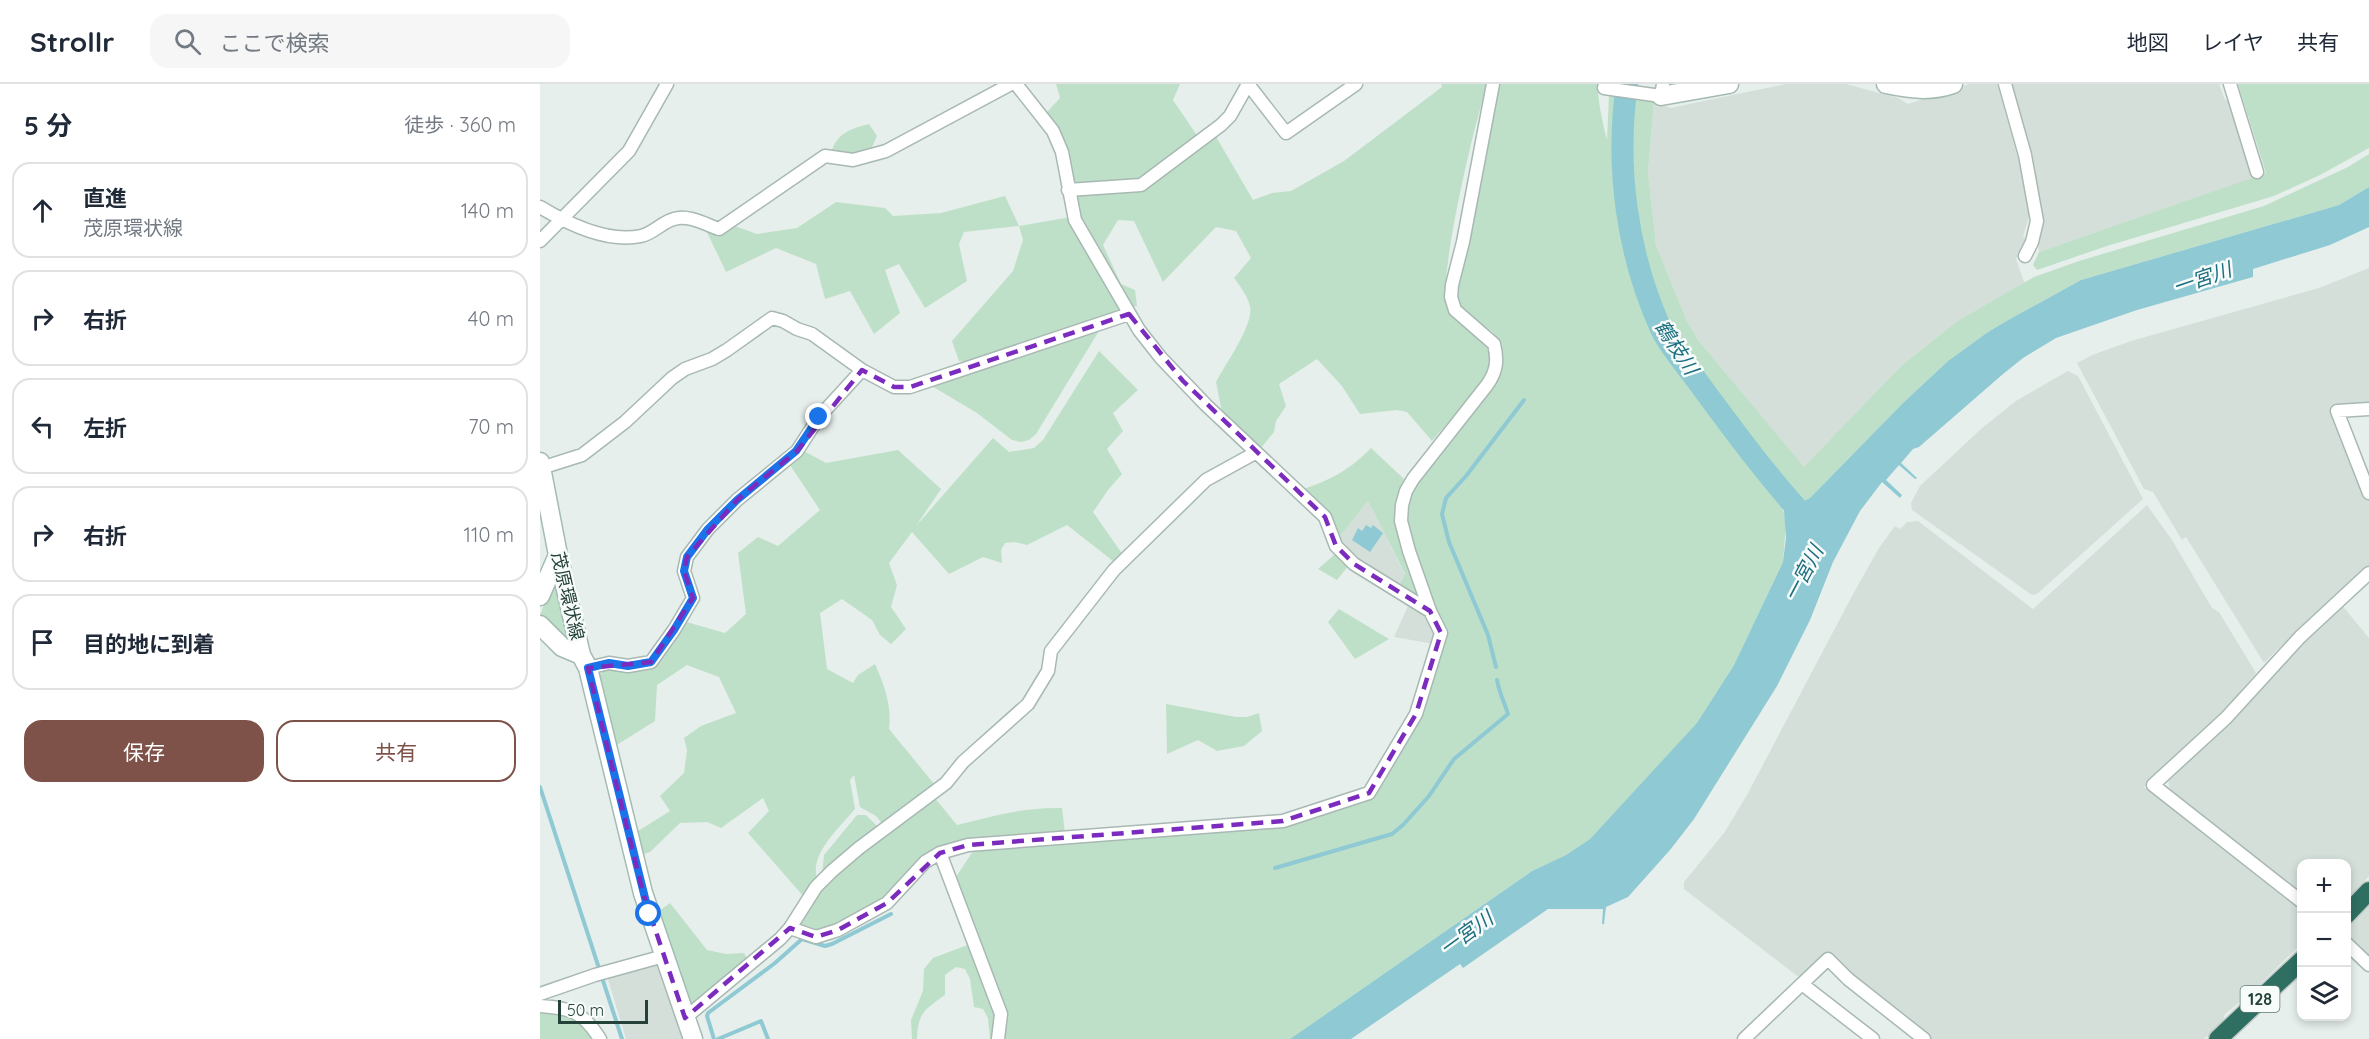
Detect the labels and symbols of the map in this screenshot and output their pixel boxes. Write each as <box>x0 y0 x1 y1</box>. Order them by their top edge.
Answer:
water label: 一宮川 <box>2170 256 2236 300</box>
water label: 鶴枝川 <box>1650 315 1705 381</box>
route end <box>805 403 831 429</box>
water label: 一宮川 <box>1778 539 1829 605</box>
street label: 茂原環状線 <box>547 550 589 642</box>
route start <box>635 900 661 926</box>
water label: 一宮川 <box>1434 904 1499 961</box>
road number: 128 <box>2240 986 2280 1012</box>
scale bar <box>558 997 648 1024</box>

